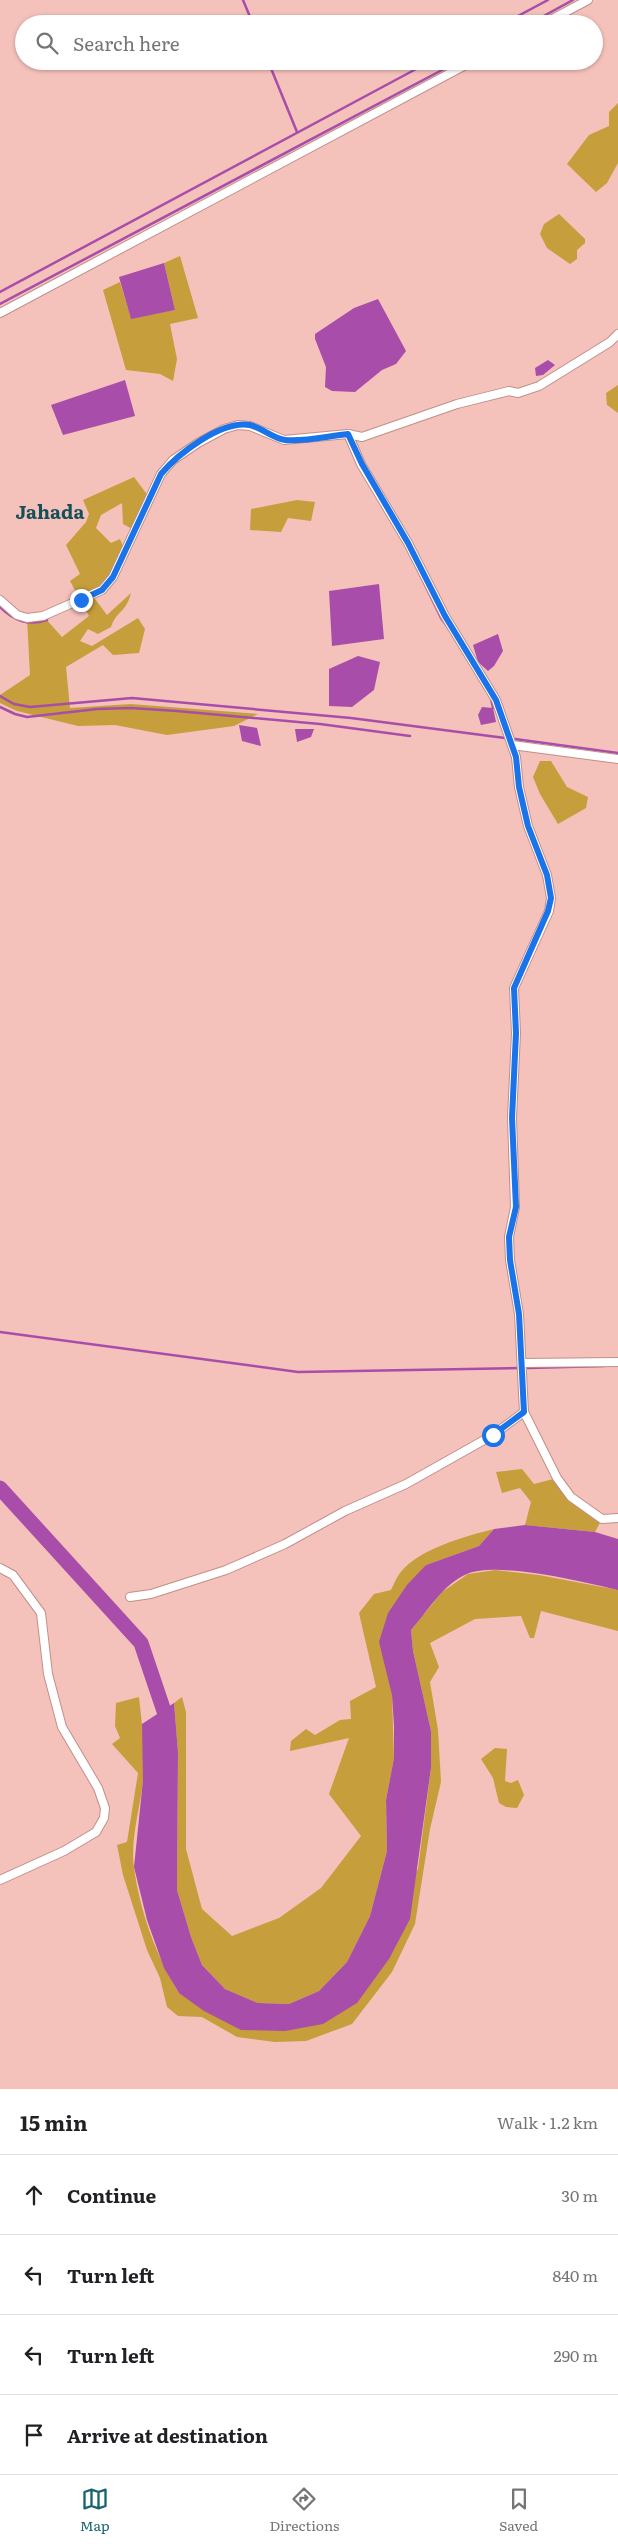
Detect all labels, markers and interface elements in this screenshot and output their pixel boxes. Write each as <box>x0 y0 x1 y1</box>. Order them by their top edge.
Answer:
search box <box>15 15 603 70</box>
icon: search <box>33 29 61 57</box>
text: Search here <box>73 29 180 57</box>
district label: Jahada <box>16 497 84 525</box>
route end <box>70 589 93 612</box>
route start <box>482 1424 505 1447</box>
text: 15 min <box>20 2106 88 2137</box>
text: Walk · 1.2 km <box>497 2110 598 2134</box>
icon: ahead <box>20 2181 48 2209</box>
text: Continue <box>67 2181 156 2209</box>
text: 30 m <box>561 2183 598 2207</box>
icon: left <box>20 2261 48 2289</box>
text: Turn left <box>67 2261 154 2289</box>
text: 840 m <box>552 2263 598 2287</box>
icon: left <box>20 2341 48 2369</box>
text: Turn left <box>67 2341 154 2369</box>
text: 290 m <box>554 2343 598 2367</box>
icon: arrive <box>20 2421 48 2449</box>
text: Arrive at destination <box>67 2421 268 2449</box>
tab: Map <box>80 2485 110 2535</box>
tab: Directions <box>269 2485 339 2535</box>
tab: Saved <box>499 2485 538 2535</box>

